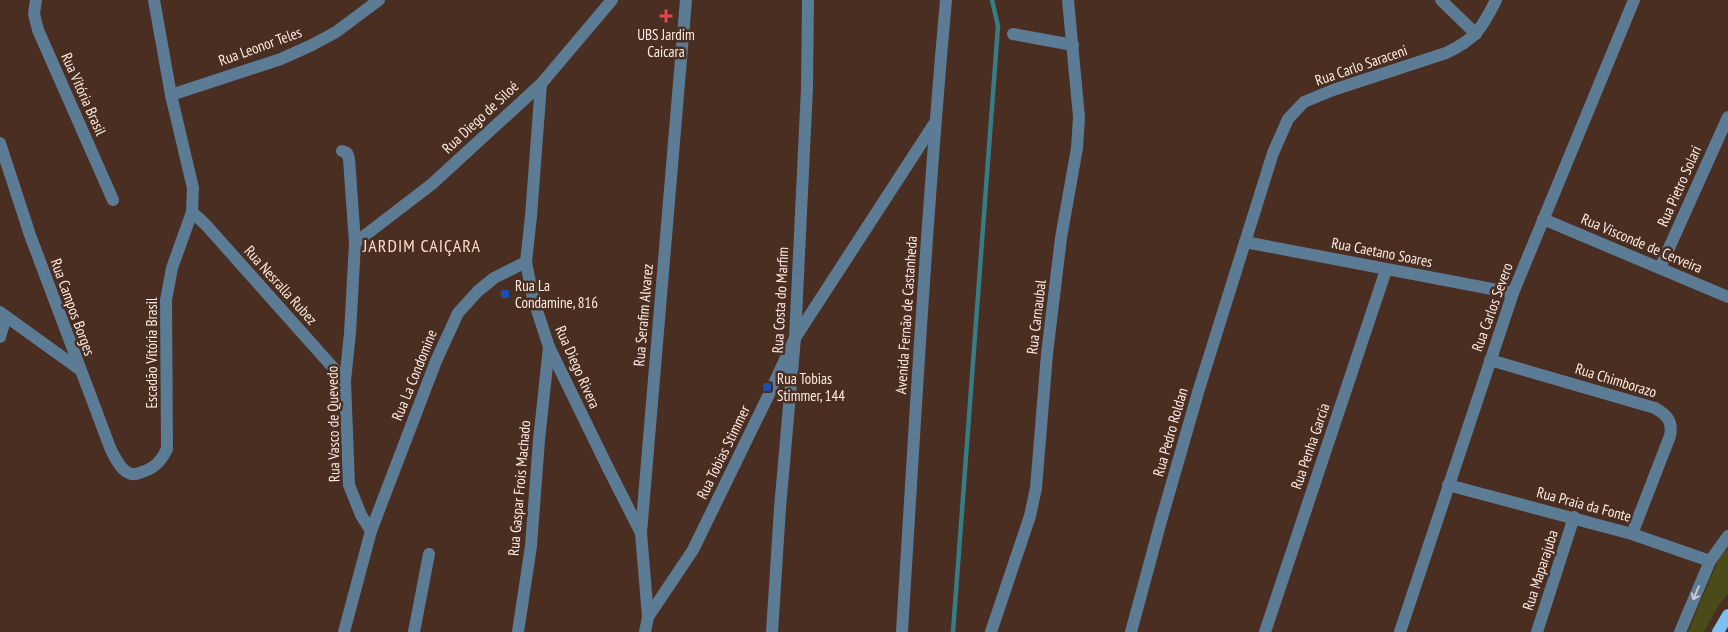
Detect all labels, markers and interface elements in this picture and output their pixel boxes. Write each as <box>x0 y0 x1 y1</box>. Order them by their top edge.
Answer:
marker: UBS Jardim Caicara <box>659 9 673 23</box>
street label: Rua Leonor Teles <box>216 22 304 70</box>
place label: UBS Jardim Caicara <box>637 25 695 61</box>
street label: Rua Carlo Saraceni <box>1312 40 1410 90</box>
street label: Rua Vitória Brasil <box>57 50 111 139</box>
street label: Rua Diego de Siloé <box>438 77 522 157</box>
street label: Rua Pietro Solari <box>1653 143 1705 229</box>
street label: Rua Visconde de Cerveira <box>1579 209 1705 277</box>
street label: Rua Caetano Soares <box>1330 233 1434 271</box>
district label: JARDIM CAIÇARA <box>362 234 481 257</box>
street label: Avenida Fernão de Castanheda <box>891 235 921 395</box>
street label: Rua Nesralla Rubez <box>240 241 322 329</box>
street label: Rua Costa do Marfim <box>768 246 792 354</box>
street label: Rua Campos Borges <box>47 256 99 358</box>
street label: Rua Carlos Severo <box>1467 260 1517 354</box>
street label: Rua Serafim Alvarez <box>629 263 657 367</box>
place label: Rua La Condamine, 816 <box>515 276 598 312</box>
street label: Rua Carnaubal <box>1022 278 1050 355</box>
marker: Rua La Condamine, 816 <box>499 288 511 300</box>
street label: Escadão Vitória Brasil <box>142 297 161 408</box>
street label: Rua Diego Rivera <box>551 323 605 411</box>
street label: Rua La Condomine <box>387 327 441 423</box>
street label: Rua Chimborazo <box>1573 359 1659 401</box>
street label: Rua Vasco de Quevedo <box>322 366 344 482</box>
place label: Rua Tobias Stimmer, 144 <box>777 369 845 405</box>
marker: Rua Tobias Stimmer, 144 <box>761 381 773 393</box>
street label: Rua Pedro Roldan <box>1148 385 1192 479</box>
street label: Rua Penha Garcia <box>1286 400 1334 492</box>
street label: Rua Tobias Stimmer <box>692 401 754 502</box>
street label: Rua Gaspar Frois Machado <box>504 419 534 557</box>
street label: Rua Praia da Fonte <box>1535 482 1633 526</box>
street label: Rua Maparajuba <box>1518 527 1562 613</box>
one-way arrow <box>1691 585 1701 600</box>

